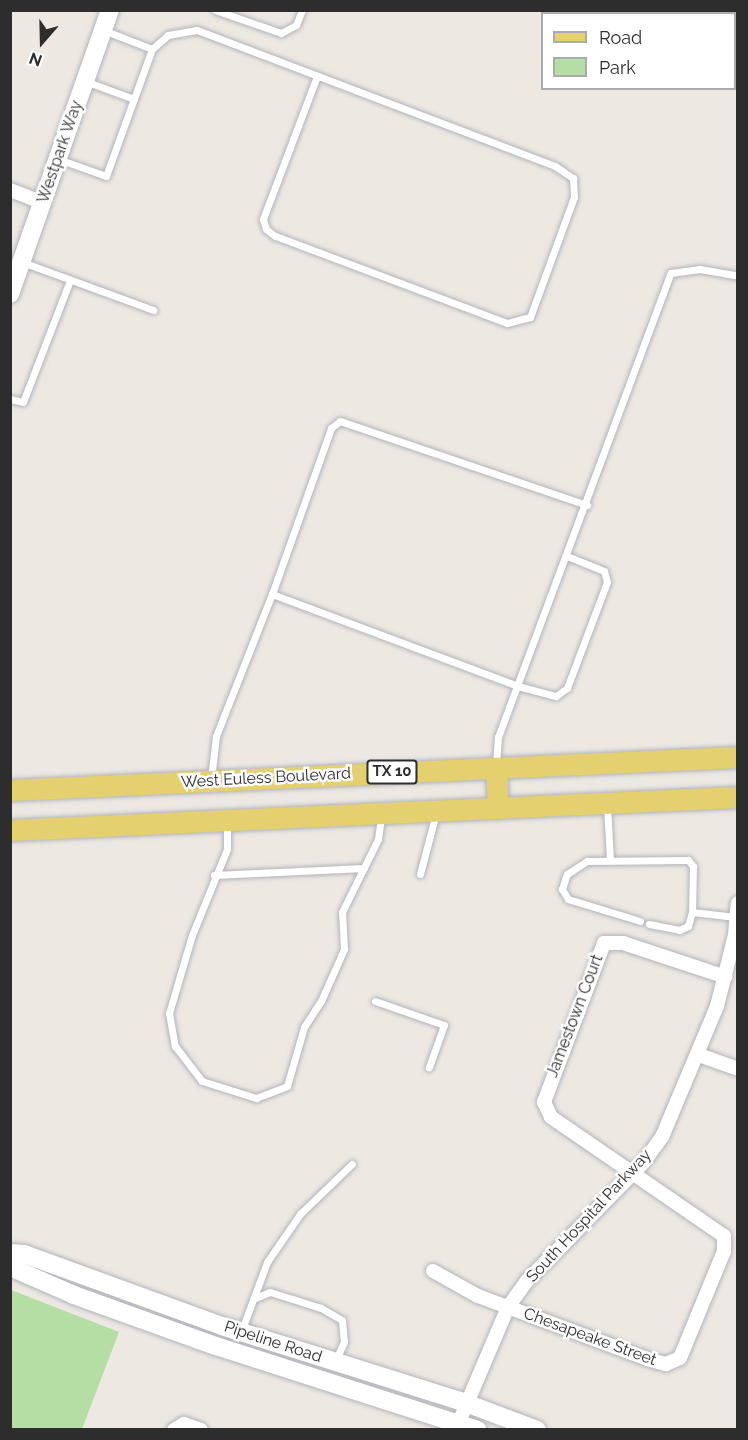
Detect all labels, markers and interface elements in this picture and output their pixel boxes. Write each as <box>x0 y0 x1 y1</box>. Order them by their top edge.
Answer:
north arrow <box>12 12 72 72</box>
legend <box>541 12 736 90</box>
text: Road <box>599 27 642 48</box>
text: N <box>27 48 45 70</box>
text: Park <box>599 57 636 78</box>
street label: Westpark Way <box>33 98 87 206</box>
road number: TX 10 <box>365 760 419 784</box>
street label: West Euless Boulevard <box>181 764 351 792</box>
street label: Jamestown Court <box>543 952 607 1080</box>
street label: South Hospital Parkway <box>522 1145 656 1287</box>
street label: Chesapeake Street <box>521 1304 659 1370</box>
street label: Pipeline Road <box>222 1317 324 1367</box>

